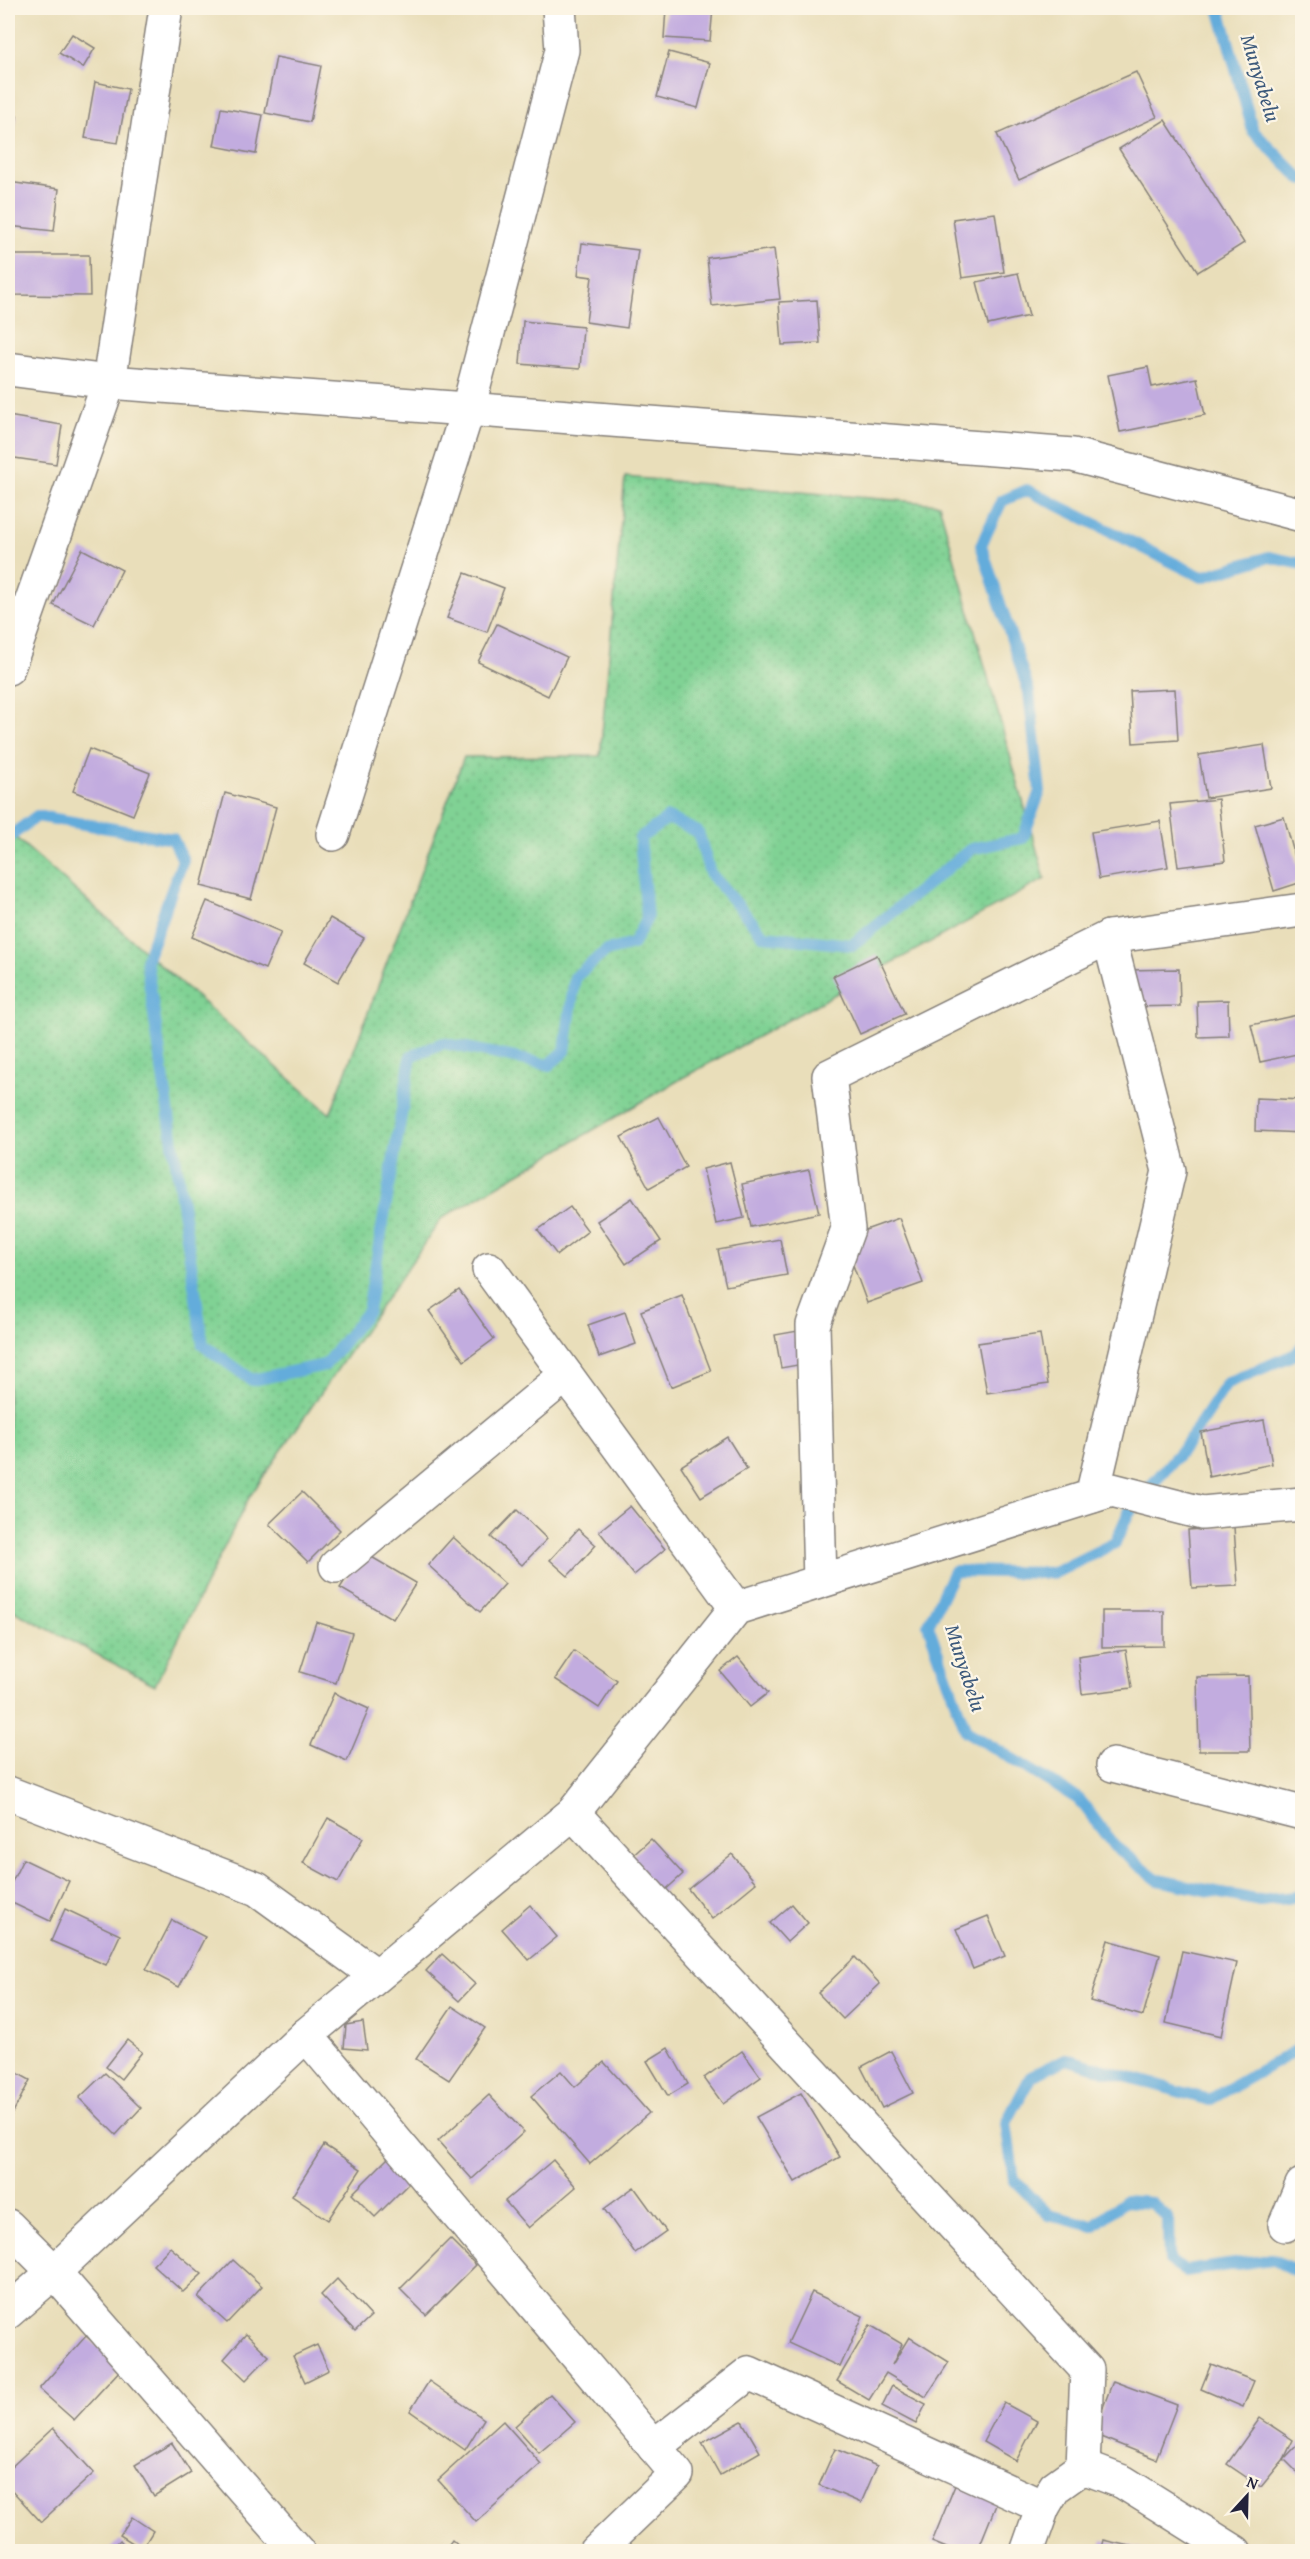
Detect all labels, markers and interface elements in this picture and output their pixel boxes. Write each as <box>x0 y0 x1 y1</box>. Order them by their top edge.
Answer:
water label: Munyabelu <box>1233 30 1289 126</box>
water label: Munyabelu <box>937 1620 995 1716</box>
north arrow <box>1217 2466 1277 2526</box>
text: N <box>1243 2469 1262 2495</box>

